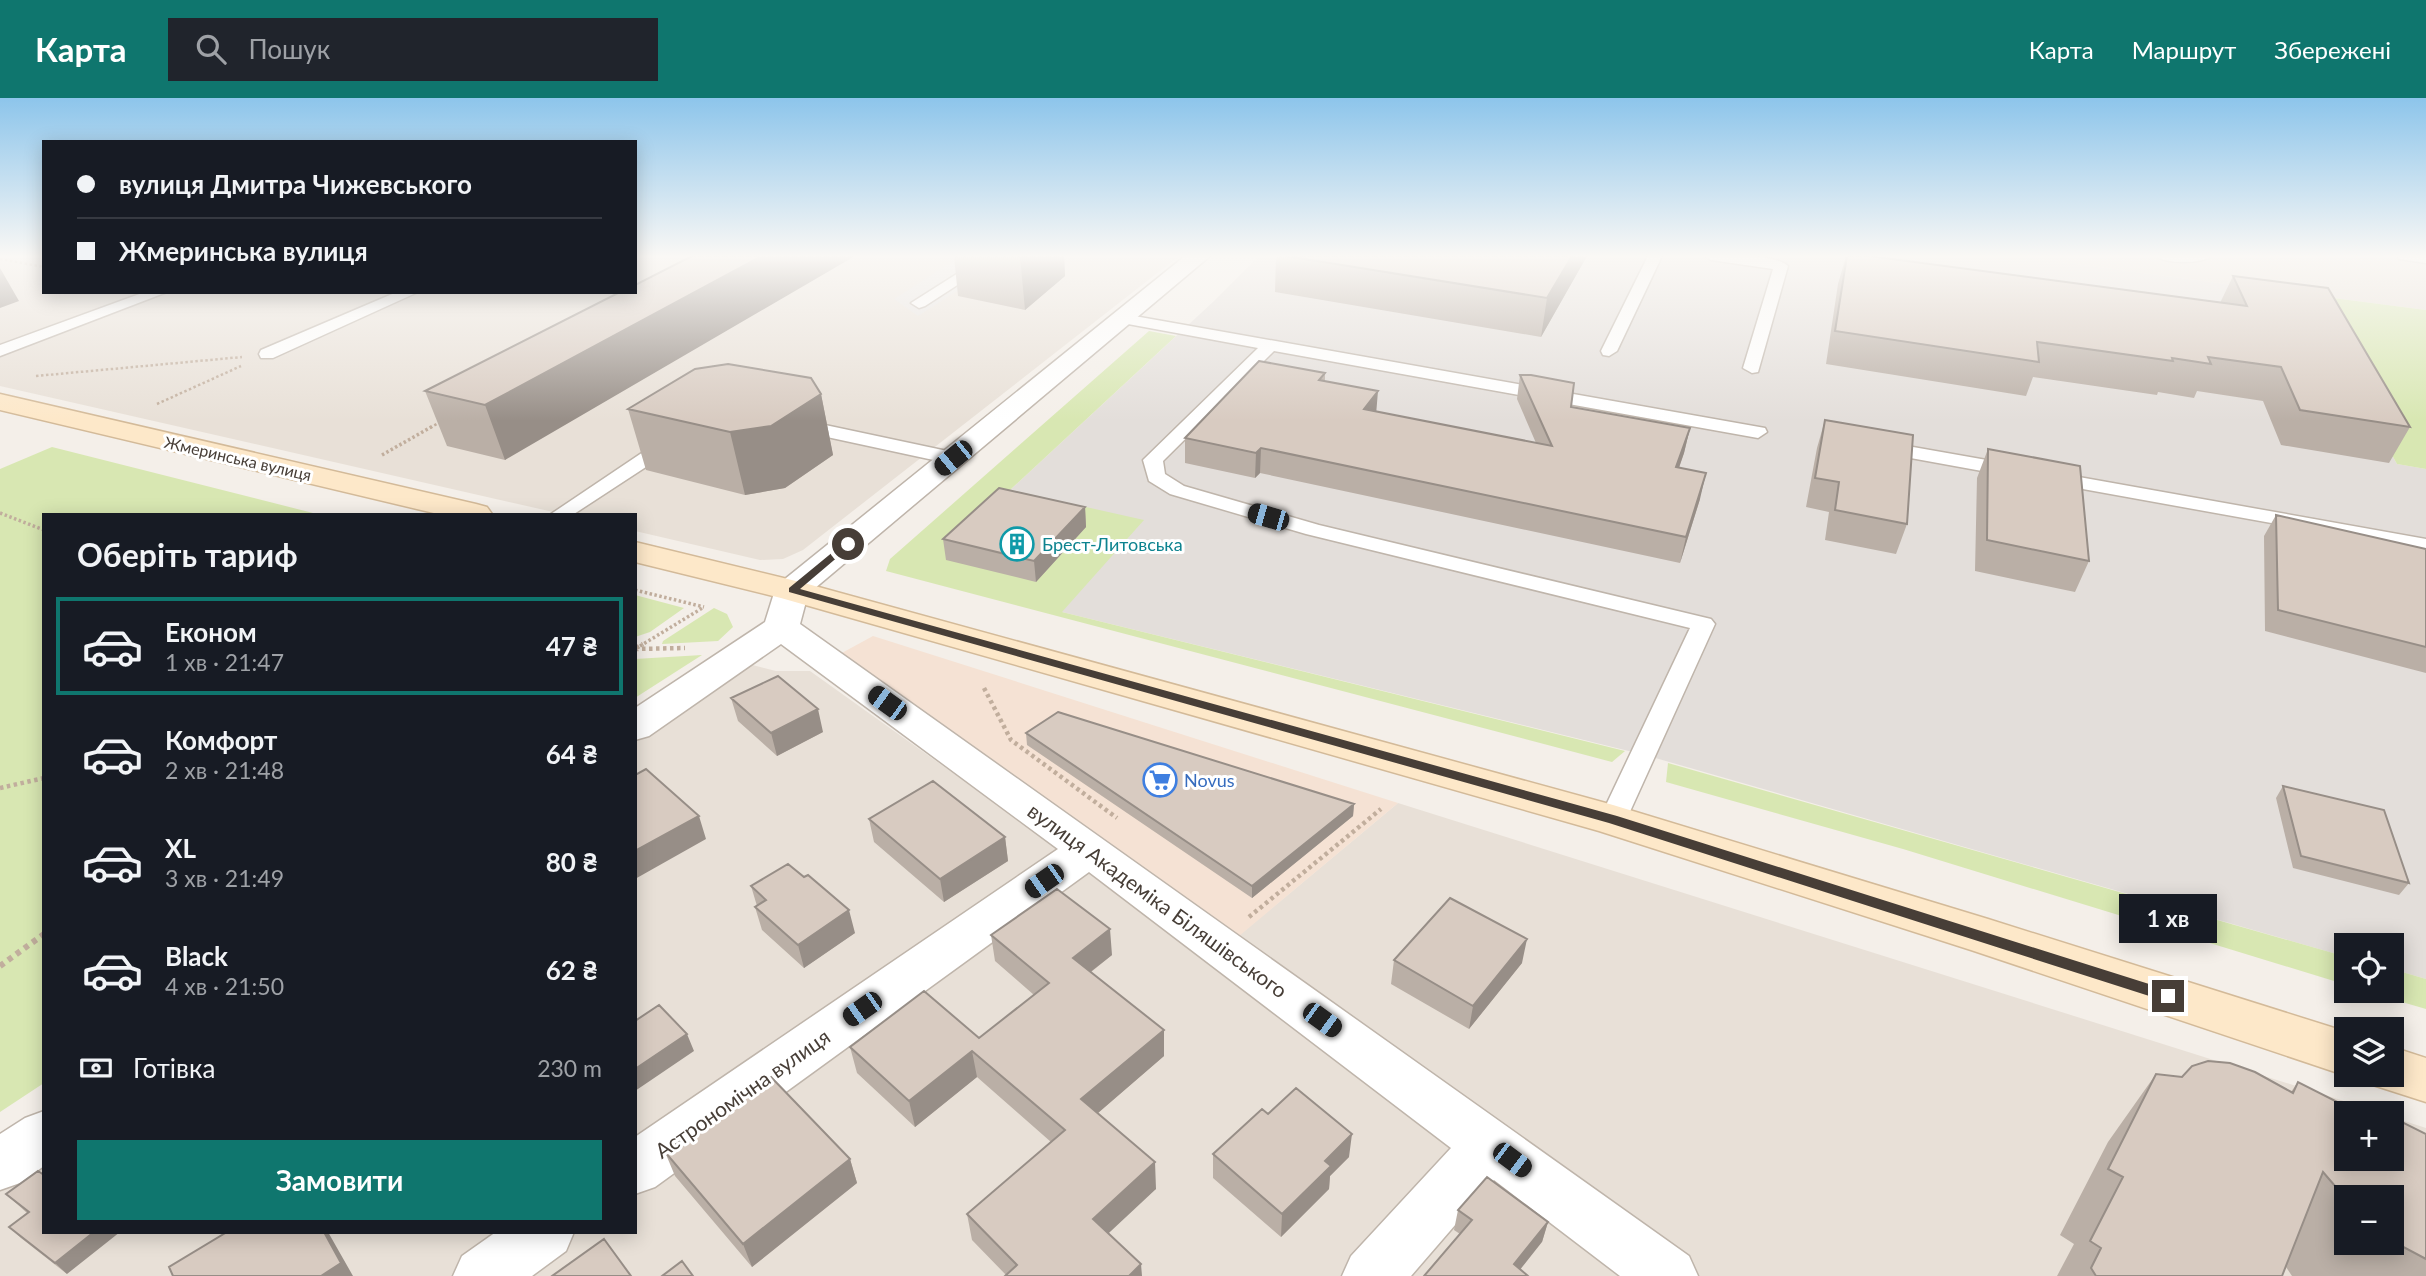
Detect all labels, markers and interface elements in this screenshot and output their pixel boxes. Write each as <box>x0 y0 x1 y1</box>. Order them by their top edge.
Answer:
search box <box>168 18 658 81</box>
text: Карта <box>35 29 126 69</box>
icon: search <box>192 30 230 68</box>
text: Пошук <box>248 33 330 65</box>
text: Карта <box>2029 35 2094 64</box>
text: Маршрут <box>2132 35 2236 64</box>
text: Збережені <box>2274 35 2391 64</box>
text: вулиця Дмитра Чижевського <box>119 168 472 200</box>
text: Жмеринська вулиця <box>119 235 368 267</box>
street label: Жмеринська вулиця <box>163 432 313 484</box>
car <box>931 437 976 479</box>
car <box>1245 501 1292 533</box>
building icon: Брест-Литовська <box>998 525 1036 563</box>
route start <box>832 528 864 560</box>
place label: Брест-Литовська <box>1042 533 1183 555</box>
text: Оберіть тариф <box>77 535 298 574</box>
icon: car <box>81 615 144 678</box>
text: Економ <box>165 616 257 648</box>
text: 47 ₴ <box>546 630 598 662</box>
text: 1 хв · 21:47 <box>165 648 284 676</box>
car <box>864 682 911 724</box>
icon: car <box>81 723 144 786</box>
text: Комфорт <box>165 724 277 756</box>
text: 64 ₴ <box>546 738 598 770</box>
text: 2 хв · 21:48 <box>165 756 284 784</box>
supermarket icon: Novus <box>1141 761 1179 799</box>
place label: Novus <box>1184 769 1235 791</box>
street label: вулиця Академіка Біляшівського <box>1023 797 1293 1003</box>
icon: car <box>81 831 144 894</box>
text: XL <box>165 832 196 864</box>
text: 80 ₴ <box>546 846 598 878</box>
car <box>1021 860 1068 902</box>
text: 3 хв · 21:49 <box>165 864 284 892</box>
callout: 1 хв <box>2119 894 2217 944</box>
text: 1 хв <box>2147 904 2189 932</box>
map controls <box>2334 933 2404 1255</box>
button: locate <box>2334 933 2404 1003</box>
icon: car <box>81 939 144 1002</box>
text: Black <box>165 940 228 972</box>
text: 62 ₴ <box>546 954 598 986</box>
text: 4 хв · 21:50 <box>165 972 284 1000</box>
route end <box>2152 980 2184 1012</box>
car <box>839 988 886 1030</box>
car <box>1299 999 1346 1041</box>
button: layers <box>2334 1017 2404 1087</box>
street label: Астрономічна вулиця <box>650 1023 834 1163</box>
icon: cash <box>77 1049 115 1087</box>
text: Готівка <box>133 1052 215 1084</box>
text: 230 m <box>537 1054 602 1082</box>
button: + <box>2334 1101 2404 1171</box>
car <box>1489 1139 1536 1181</box>
button: Замовити <box>77 1140 602 1220</box>
button: − <box>2334 1185 2404 1255</box>

